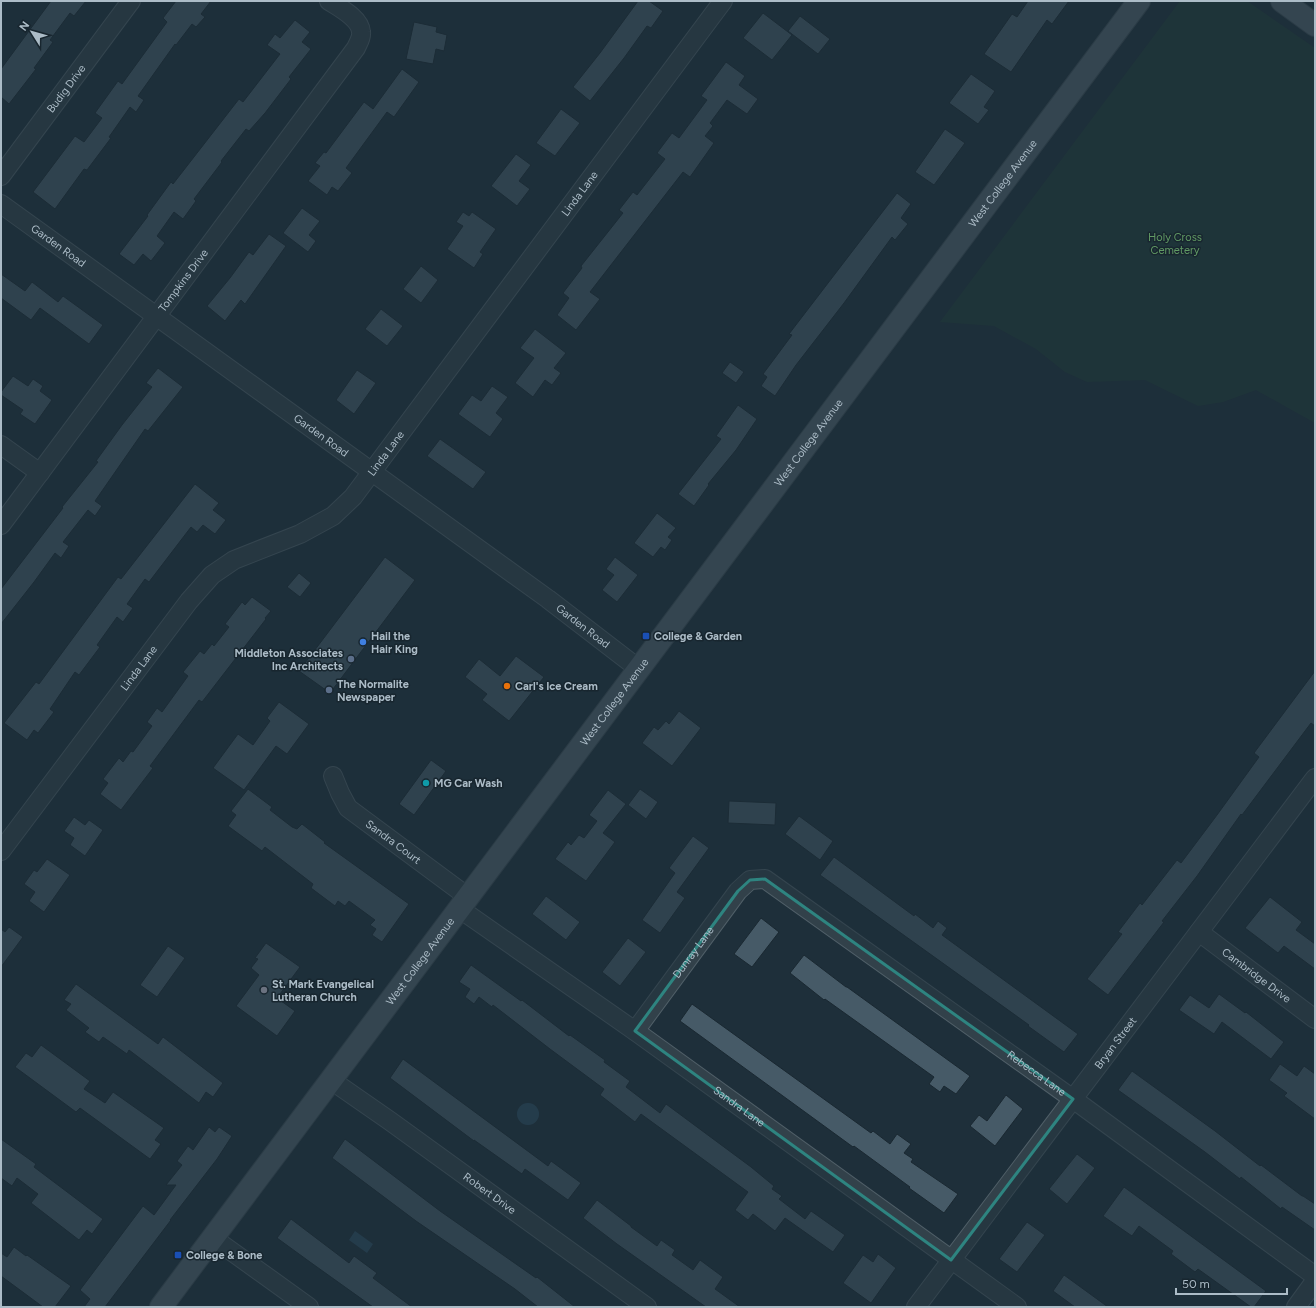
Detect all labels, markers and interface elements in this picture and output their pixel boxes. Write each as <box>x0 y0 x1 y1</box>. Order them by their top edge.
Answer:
north arrow <box>12 12 52 52</box>
text: N <box>17 19 32 34</box>
street label: Budig Drive <box>44 62 88 115</box>
street label: West College Avenue <box>966 137 1040 230</box>
street label: Linda Lane <box>559 169 601 219</box>
street label: Garden Road <box>28 222 88 270</box>
park label: Holy Cross Cemetery <box>1148 231 1202 257</box>
street label: Tompkins Drive <box>156 247 211 315</box>
street label: West College Avenue <box>772 397 846 489</box>
street label: Garden Road <box>291 412 351 460</box>
street label: Linda Lane <box>365 428 407 478</box>
street label: Garden Road <box>553 602 612 651</box>
place label: Hail the Hair King <box>371 630 418 656</box>
place label: College & Garden <box>654 630 742 643</box>
marker: College & Garden <box>641 631 651 641</box>
marker: Hail the Hair King <box>358 637 368 647</box>
street label: Linda Lane <box>118 643 160 693</box>
place label: Middleton Associates Inc Architects <box>234 647 343 673</box>
marker: Middleton Associates Inc Architects <box>346 654 356 664</box>
street label: West College Avenue <box>578 656 651 748</box>
place label: The Normalite Newspaper <box>337 678 409 704</box>
place label: Carl's Ice Cream <box>515 680 598 693</box>
marker: Carl's Ice Cream <box>502 681 512 691</box>
marker: The Normalite Newspaper <box>324 685 334 695</box>
place label: MG Car Wash <box>434 777 502 790</box>
marker: MG Car Wash <box>421 778 431 788</box>
street label: Sandra Court <box>363 817 423 867</box>
street label: West College Avenue <box>383 915 457 1008</box>
street label: Dunray Lane <box>670 924 717 981</box>
street label: Cambridge Drive <box>1219 946 1293 1006</box>
place label: St. Mark Evangelical Lutheran Church <box>272 978 374 1004</box>
marker: St. Mark Evangelical Lutheran Church <box>259 985 269 995</box>
street label: Bryan Street <box>1092 1015 1139 1071</box>
street label: Rebecca Lane <box>1004 1048 1068 1099</box>
street label: Sandra Lane <box>711 1084 767 1130</box>
street label: Robert Drive <box>461 1170 518 1217</box>
place label: College & Bone <box>186 1249 262 1262</box>
marker: College & Bone <box>173 1250 183 1260</box>
scale bar <box>1176 1270 1287 1296</box>
text: 50 m <box>1182 1277 1210 1291</box>

